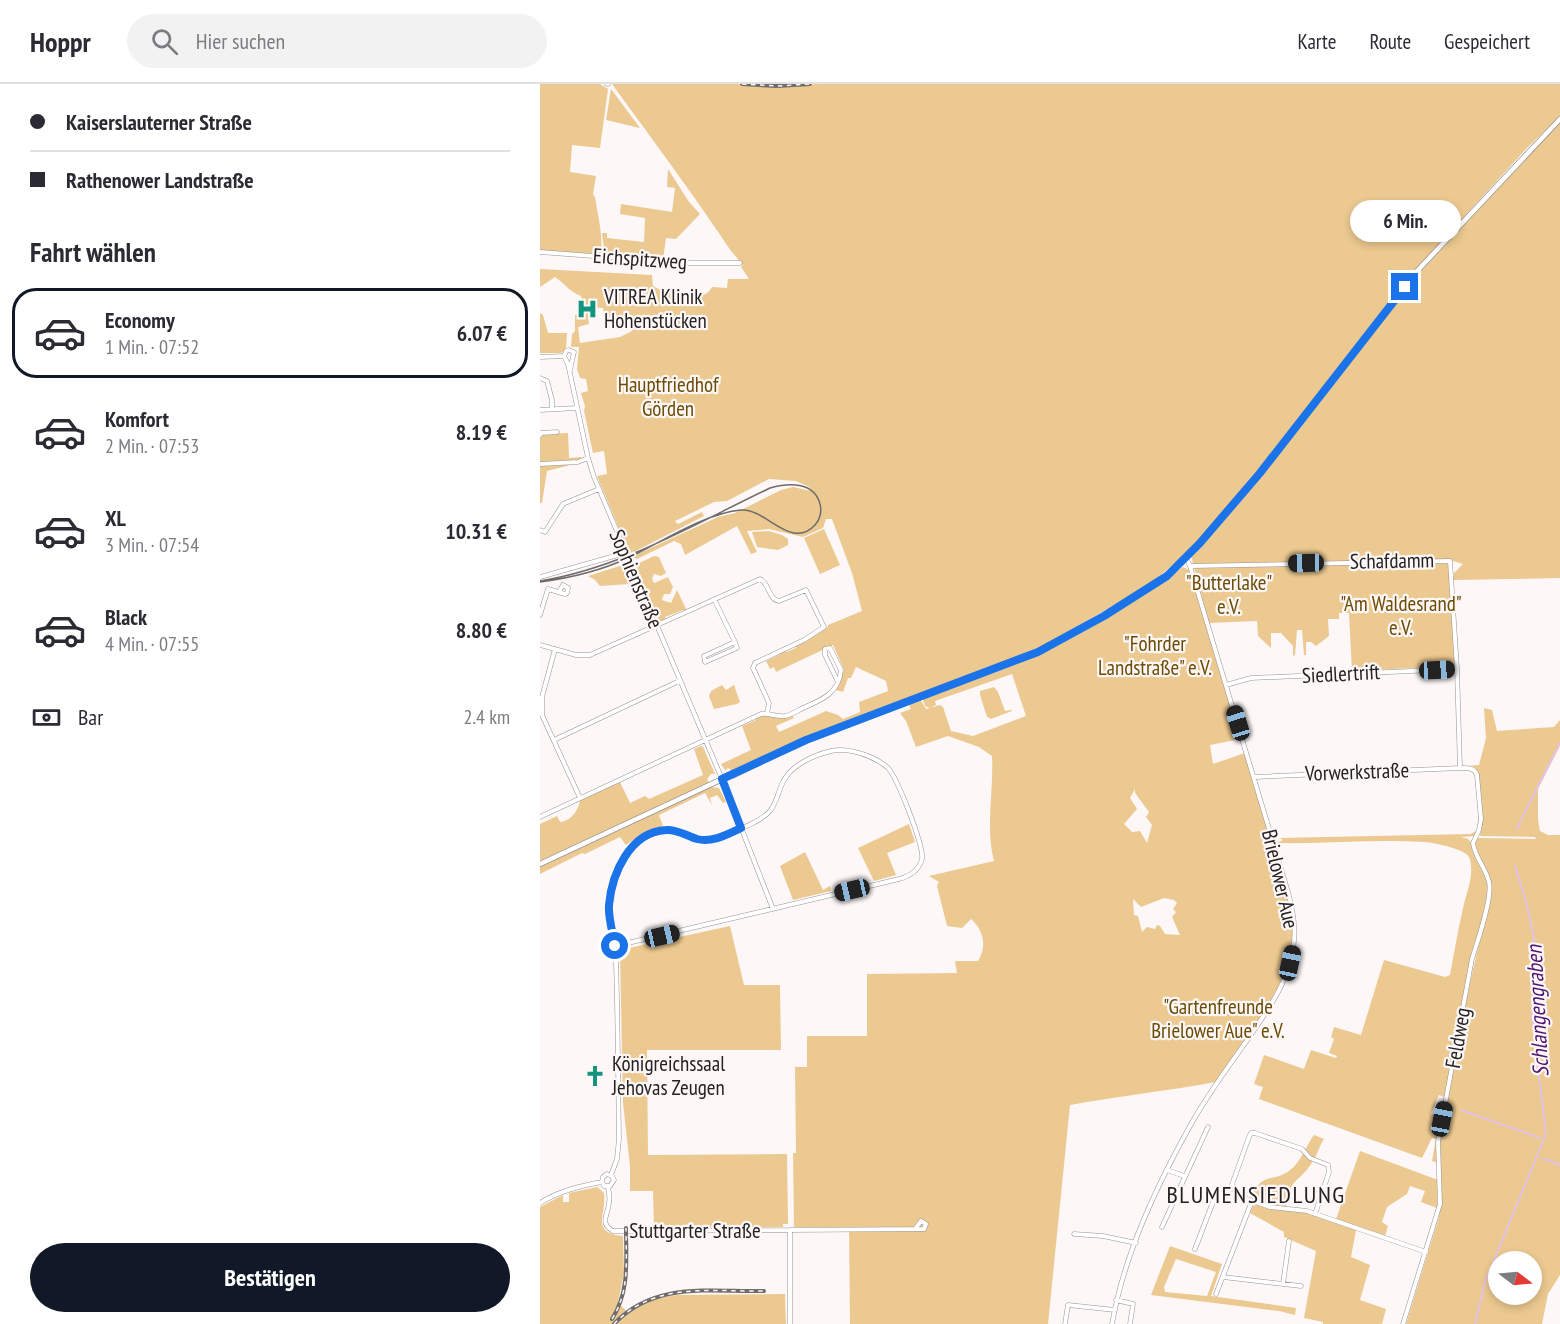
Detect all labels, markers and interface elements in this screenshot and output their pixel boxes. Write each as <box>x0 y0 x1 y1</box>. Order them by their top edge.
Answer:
search box <box>127 14 547 68</box>
text: Hoppr <box>30 23 91 60</box>
icon: search <box>148 25 181 58</box>
text: Hier suchen <box>196 27 285 55</box>
text: Karte <box>1298 28 1336 55</box>
text: Route <box>1369 28 1411 55</box>
text: Gespeichert <box>1444 28 1530 55</box>
text: Kaiserslauterner Straße <box>66 108 252 136</box>
text: Rathenower Landstraße <box>66 166 254 194</box>
callout: 6 Min. <box>1350 200 1460 242</box>
text: 6 Min. <box>1383 208 1428 234</box>
text: Fahrt wählen <box>30 235 156 269</box>
street label: Eichspitzweg <box>592 242 688 275</box>
route end <box>1391 273 1418 300</box>
place label: VITREA Klinik Hohenstücken <box>603 283 707 334</box>
hospital icon: VITREA Klinik Hohenstücken <box>575 297 599 321</box>
icon: car <box>33 306 87 360</box>
text: Economy <box>105 306 175 334</box>
text: 6.07 € <box>457 319 507 347</box>
text: 1 Min. · 07:52 <box>105 334 199 360</box>
park label: Hauptfriedhof Görden <box>618 371 719 422</box>
icon: car <box>33 405 87 459</box>
text: Komfort <box>105 405 169 433</box>
text: 8.19 € <box>456 418 507 446</box>
text: 2 Min. · 07:53 <box>105 433 199 459</box>
icon: car <box>33 504 87 558</box>
text: XL <box>105 504 126 532</box>
text: 10.31 € <box>445 517 507 545</box>
street label: Sophienstraße <box>604 525 669 632</box>
text: 3 Min. · 07:54 <box>105 532 199 558</box>
street label: Schafdamm <box>1350 546 1434 575</box>
car <box>1288 554 1324 572</box>
park label: "Butterlake" e.V. <box>1186 569 1272 620</box>
park label: "Am Waldesrand" e.V. <box>1340 590 1462 641</box>
icon: car <box>33 603 87 657</box>
text: Black <box>105 603 147 631</box>
text: 8.80 € <box>456 616 507 644</box>
park label: "Fohrder Landstraße" e.V. <box>1098 630 1212 681</box>
text: 4 Min. · 07:55 <box>105 631 199 657</box>
street label: Siedlertrift <box>1301 658 1381 689</box>
car <box>1419 660 1455 680</box>
icon: cash <box>30 701 63 734</box>
text: Bar <box>78 703 103 731</box>
car <box>1224 703 1252 743</box>
text: 2.4 km <box>463 704 510 730</box>
street label: Vorwerkstraße <box>1303 756 1410 787</box>
street label: Brielower Aue <box>1256 827 1305 931</box>
car <box>832 877 872 903</box>
car <box>642 923 682 949</box>
route start <box>601 932 628 959</box>
water label: Schlangengraben <box>1520 943 1554 1077</box>
car <box>1277 944 1303 982</box>
park label: "Gartenfreunde Brielower Aue" e.V. <box>1151 993 1285 1044</box>
street label: Feldweg <box>1439 1005 1476 1070</box>
place label: Königreichssaal Jehovas Zeugen <box>611 1050 725 1101</box>
church icon: Königreichssaal Jehovas Zeugen <box>583 1064 607 1088</box>
car <box>1430 1100 1454 1138</box>
district label: BLUMENSIEDLUNG <box>1166 1179 1346 1210</box>
street label: Stuttgarter Straße <box>629 1217 761 1244</box>
button: Bestätigen <box>30 1243 510 1312</box>
north arrow <box>1488 1251 1542 1305</box>
map controls <box>1488 1251 1542 1305</box>

